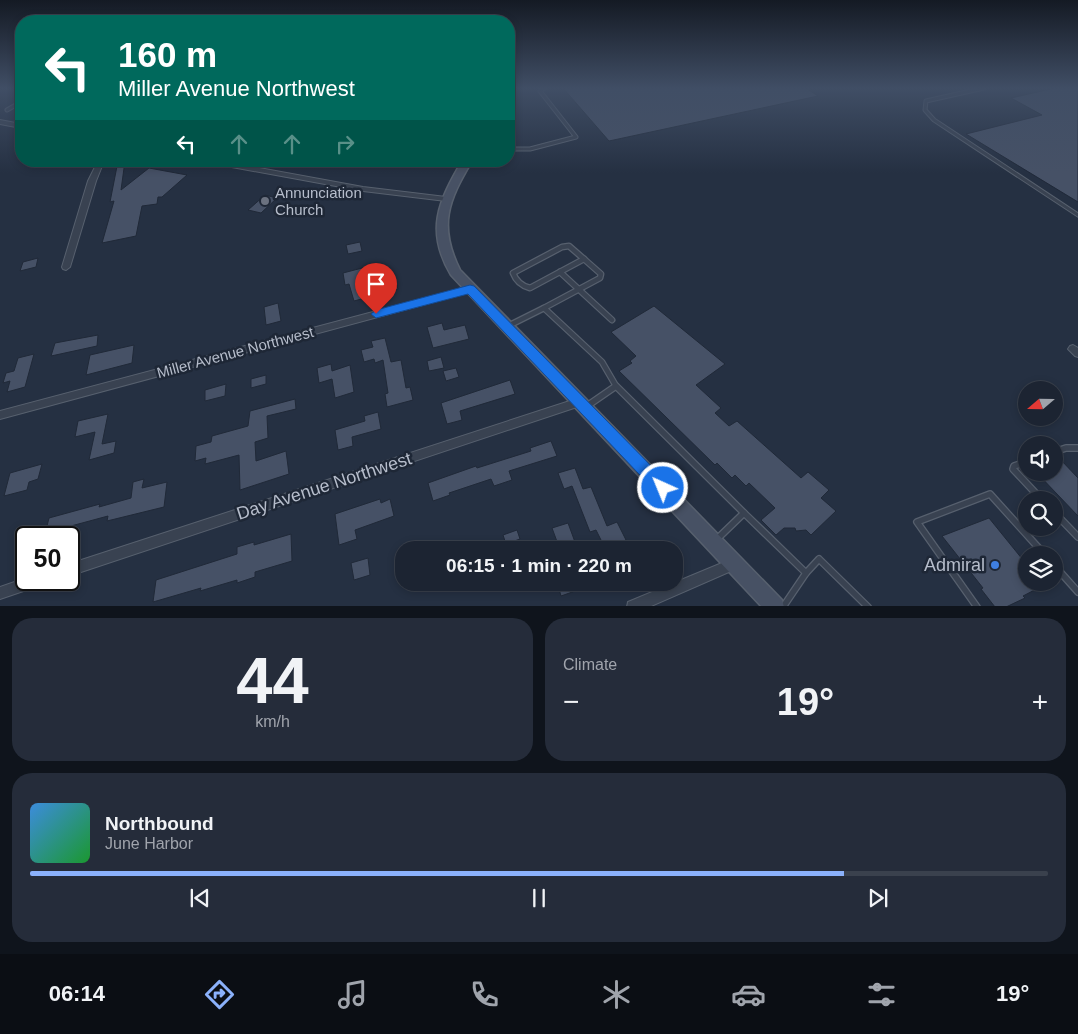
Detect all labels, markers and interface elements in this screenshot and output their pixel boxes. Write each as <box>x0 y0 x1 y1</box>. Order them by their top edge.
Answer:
icon: left <box>35 35 100 100</box>
text: 160 m <box>118 35 217 74</box>
text: Miller Avenue Northwest <box>118 76 355 101</box>
icon: left <box>172 130 200 158</box>
icon: ahead <box>225 130 253 158</box>
icon: ahead <box>278 130 306 158</box>
icon: right <box>331 130 359 158</box>
place label: Annunciation Church <box>275 184 362 218</box>
marker: Annunciation Church <box>259 195 271 207</box>
pin <box>355 263 397 314</box>
icon: arrive <box>362 270 390 298</box>
street label: Miller Avenue Northwest <box>155 323 316 381</box>
north arrow <box>1018 381 1062 426</box>
map controls <box>1018 381 1063 591</box>
button: sound <box>1018 436 1063 481</box>
street label: Day Avenue Northwest <box>234 448 414 524</box>
position arrow <box>636 461 688 513</box>
button: search <box>1018 491 1063 536</box>
speed limit sign: 50 <box>15 526 80 591</box>
button: layers <box>1018 546 1063 591</box>
text: 06:15 · 1 min · 220 m <box>446 555 632 576</box>
place label: Admiral <box>924 555 985 575</box>
marker: Admiral <box>989 559 1001 571</box>
text: 44 <box>236 644 309 717</box>
text: Climate <box>563 656 617 673</box>
text: 19° <box>777 681 834 723</box>
text: − <box>563 686 579 717</box>
text: + <box>1032 686 1048 717</box>
text: km/h <box>255 713 290 730</box>
text: Northbound <box>105 813 214 834</box>
text: June Harbor <box>105 835 193 852</box>
icon: previous <box>186 884 214 912</box>
icon: pause <box>525 884 553 912</box>
icon: next <box>864 884 892 912</box>
icon: directions <box>202 977 237 1012</box>
icon: music <box>335 977 370 1012</box>
icon: phone <box>467 977 502 1012</box>
icon: climate <box>599 977 634 1012</box>
icon: car <box>731 977 766 1012</box>
icon: filters <box>864 977 899 1012</box>
text: 06:14 <box>49 981 105 1006</box>
text: 19° <box>996 981 1029 1006</box>

